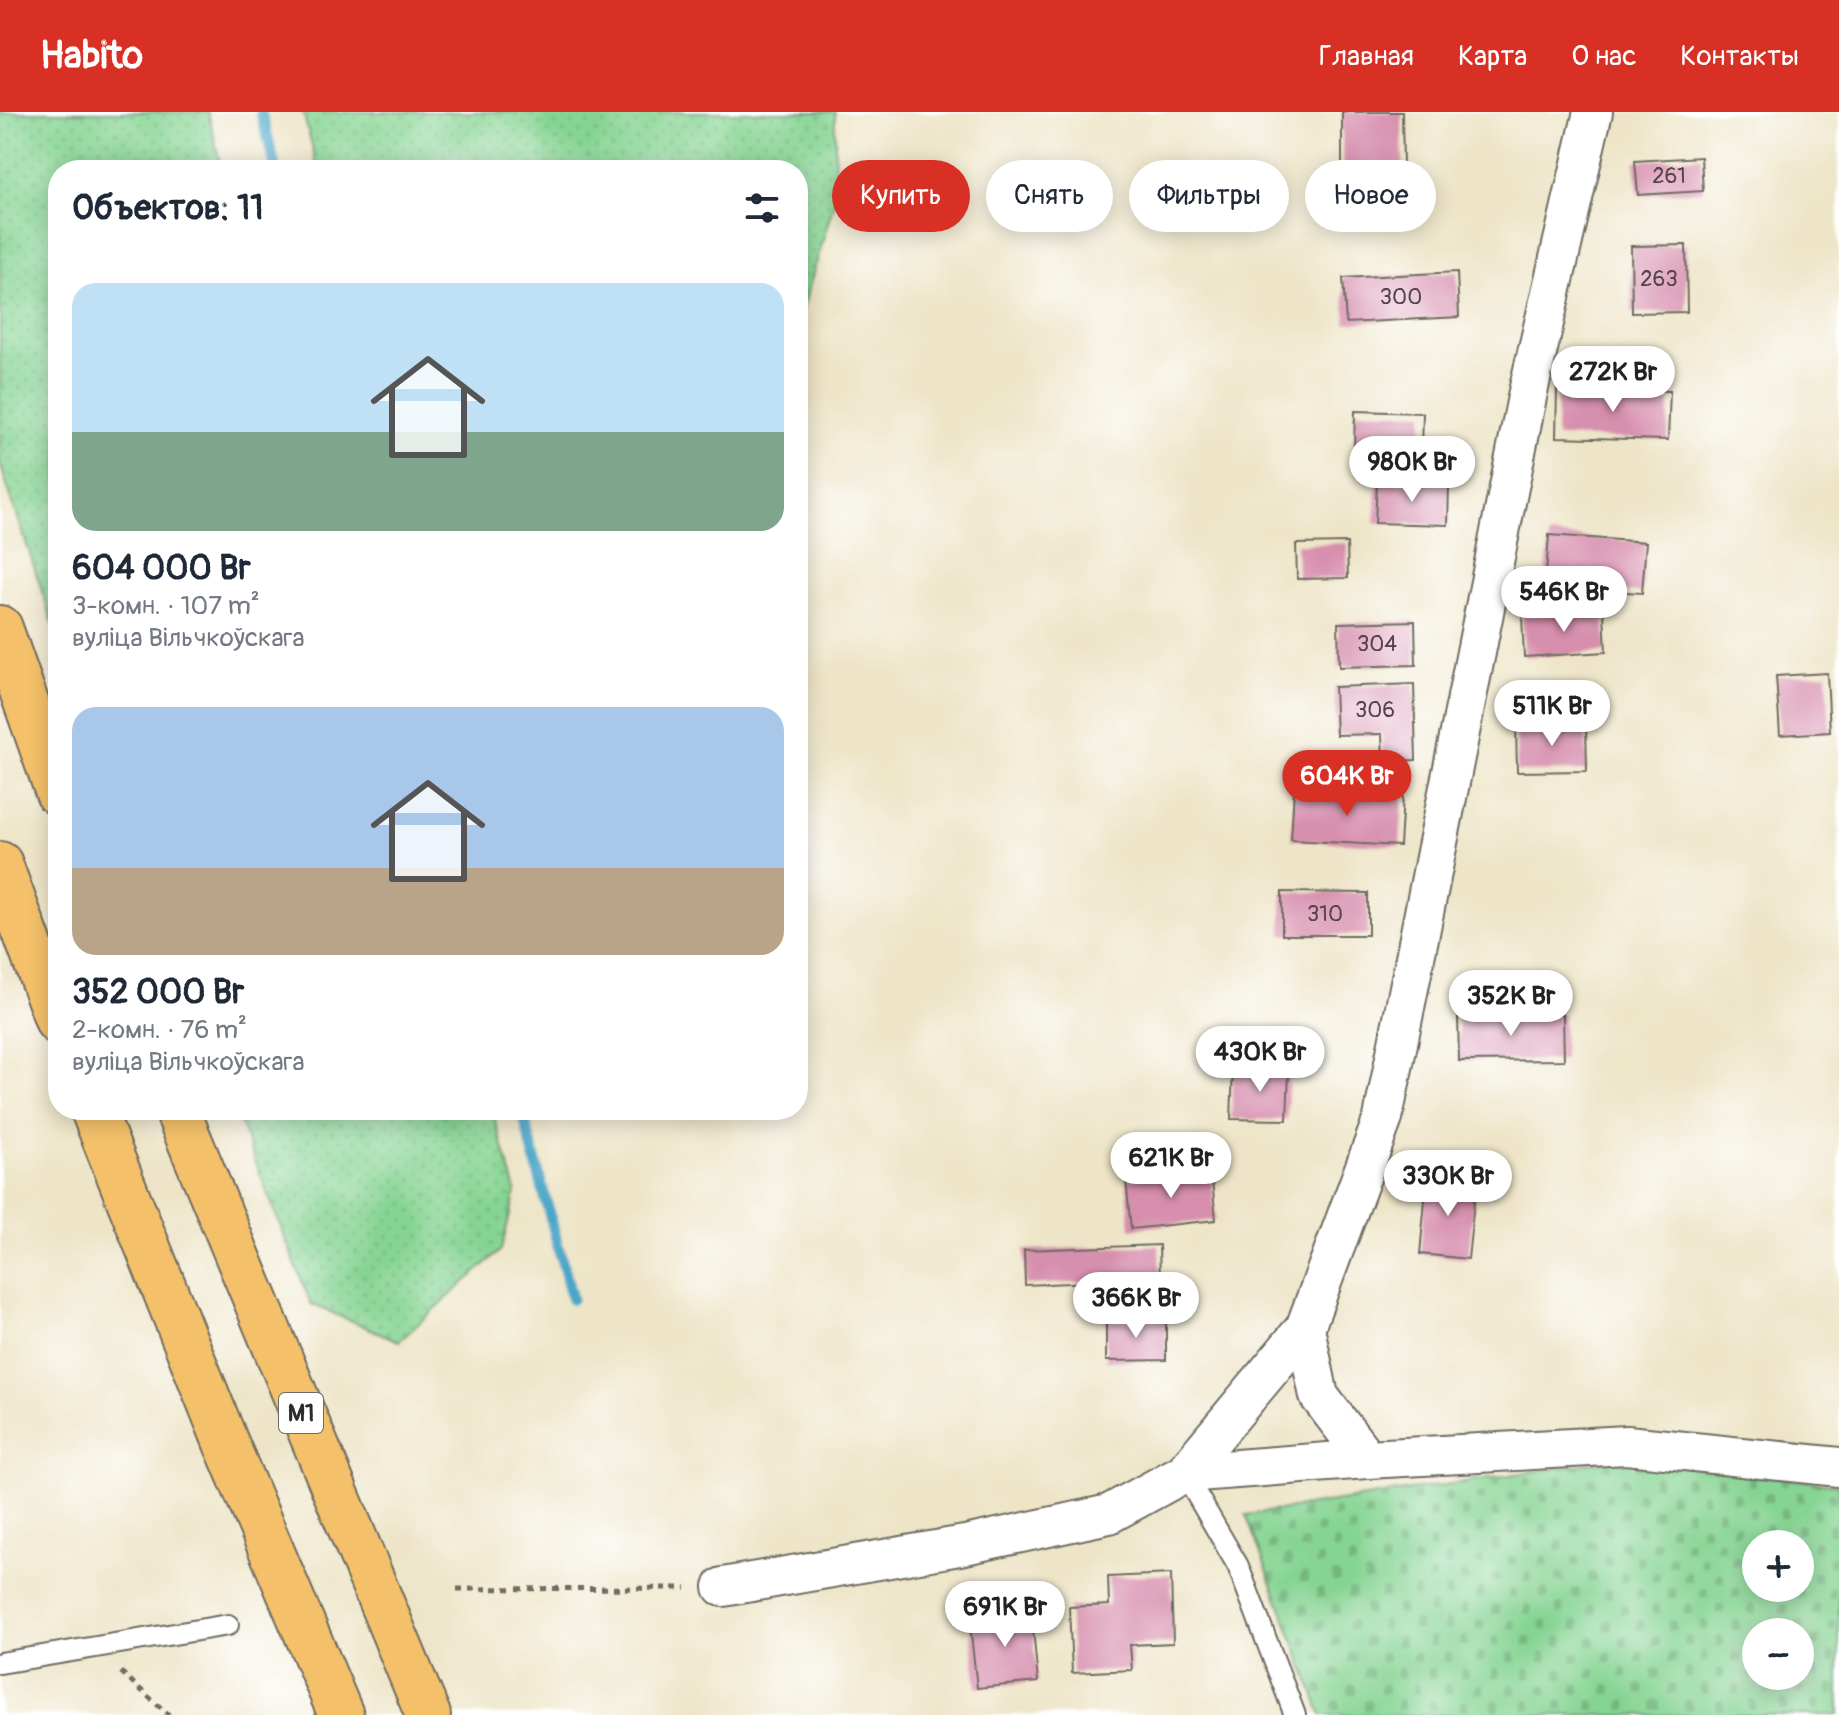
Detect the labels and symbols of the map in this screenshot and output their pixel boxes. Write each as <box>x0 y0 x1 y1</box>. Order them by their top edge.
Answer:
house number: 261 <box>1652 162 1686 190</box>
house number: 263 <box>1640 265 1678 293</box>
house number: 300 <box>1380 283 1422 311</box>
pin: 272K Br <box>1539 346 1687 414</box>
pin: 980K Br <box>1338 436 1486 504</box>
pin: 546K Br <box>1490 566 1638 634</box>
house number: 304 <box>1357 630 1397 658</box>
pin: 511K Br <box>1478 680 1626 748</box>
house number: 306 <box>1355 696 1395 724</box>
pin: 604K Br <box>1273 750 1421 818</box>
house number: 310 <box>1307 900 1343 928</box>
pin: 352K Br <box>1437 970 1585 1038</box>
pin: 430K Br <box>1186 1026 1334 1094</box>
pin: 621K Br <box>1097 1132 1245 1200</box>
pin: 330K Br <box>1374 1150 1522 1218</box>
pin: 366K Br <box>1062 1272 1210 1340</box>
road number: М1 <box>279 1393 323 1433</box>
pin: 691K Br <box>931 1581 1079 1649</box>

